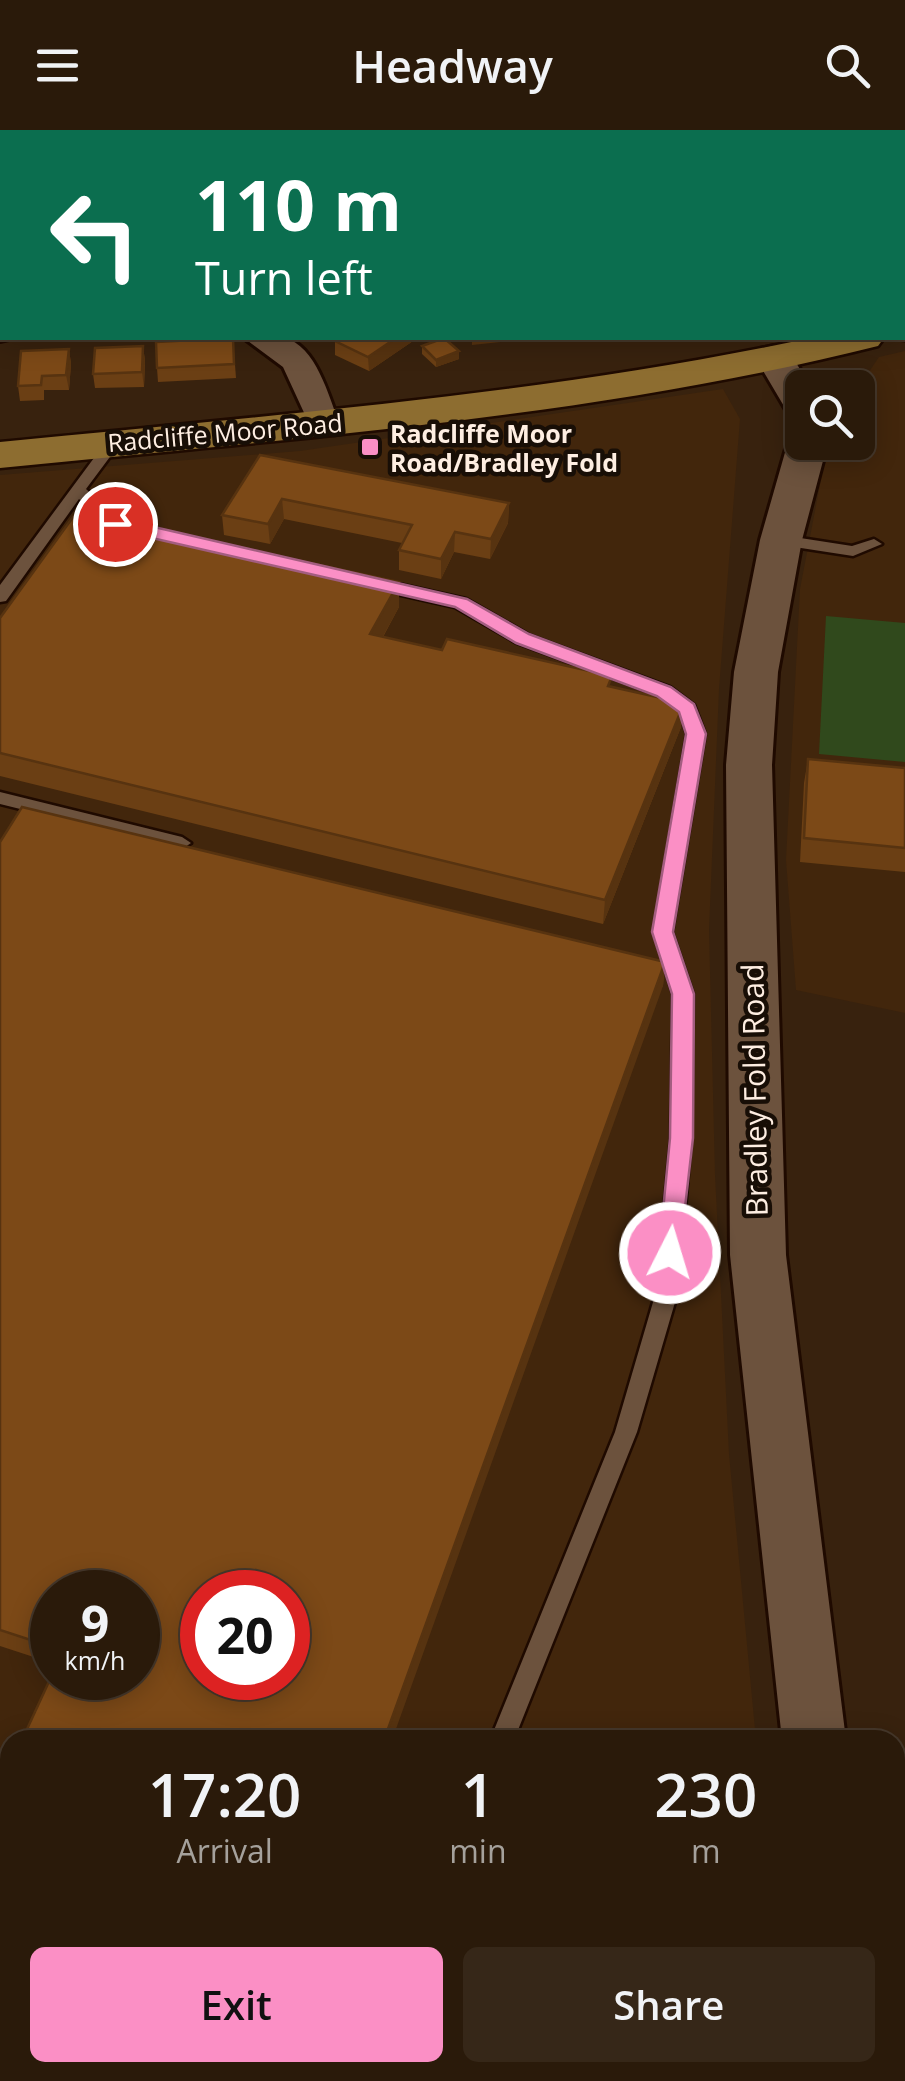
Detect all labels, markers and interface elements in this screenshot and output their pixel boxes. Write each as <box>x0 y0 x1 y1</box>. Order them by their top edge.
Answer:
text: Headway <box>352 35 553 96</box>
icon: menu <box>30 38 85 93</box>
icon: search <box>820 38 875 93</box>
text: 110 m <box>195 156 402 252</box>
icon: left <box>30 170 160 300</box>
text: Turn left <box>195 247 373 308</box>
map controls <box>785 370 875 460</box>
button: search <box>785 370 875 460</box>
street label: Radcliffe Moor Road <box>106 405 344 459</box>
place label: Radcliffe Moor Road/Bradley Fold <box>390 416 618 479</box>
marker: Radcliffe Moor Road/Bradley Fold <box>359 436 381 458</box>
pin <box>73 482 158 567</box>
icon: arrive <box>88 497 143 552</box>
street label: Bradley Fold Road <box>731 963 777 1217</box>
position arrow <box>618 1201 722 1305</box>
speed limit sign: 20 <box>180 1570 310 1700</box>
text: 9 <box>81 1589 109 1657</box>
text: km/h <box>65 1643 125 1677</box>
text: 17:20 <box>148 1753 301 1835</box>
text: 1 <box>461 1753 495 1835</box>
text: 230 <box>654 1753 757 1835</box>
text: Arrival <box>176 1829 273 1872</box>
text: min <box>449 1829 507 1872</box>
text: m <box>691 1829 721 1872</box>
button: Exit <box>30 1947 443 2062</box>
button: Share <box>463 1947 875 2062</box>

